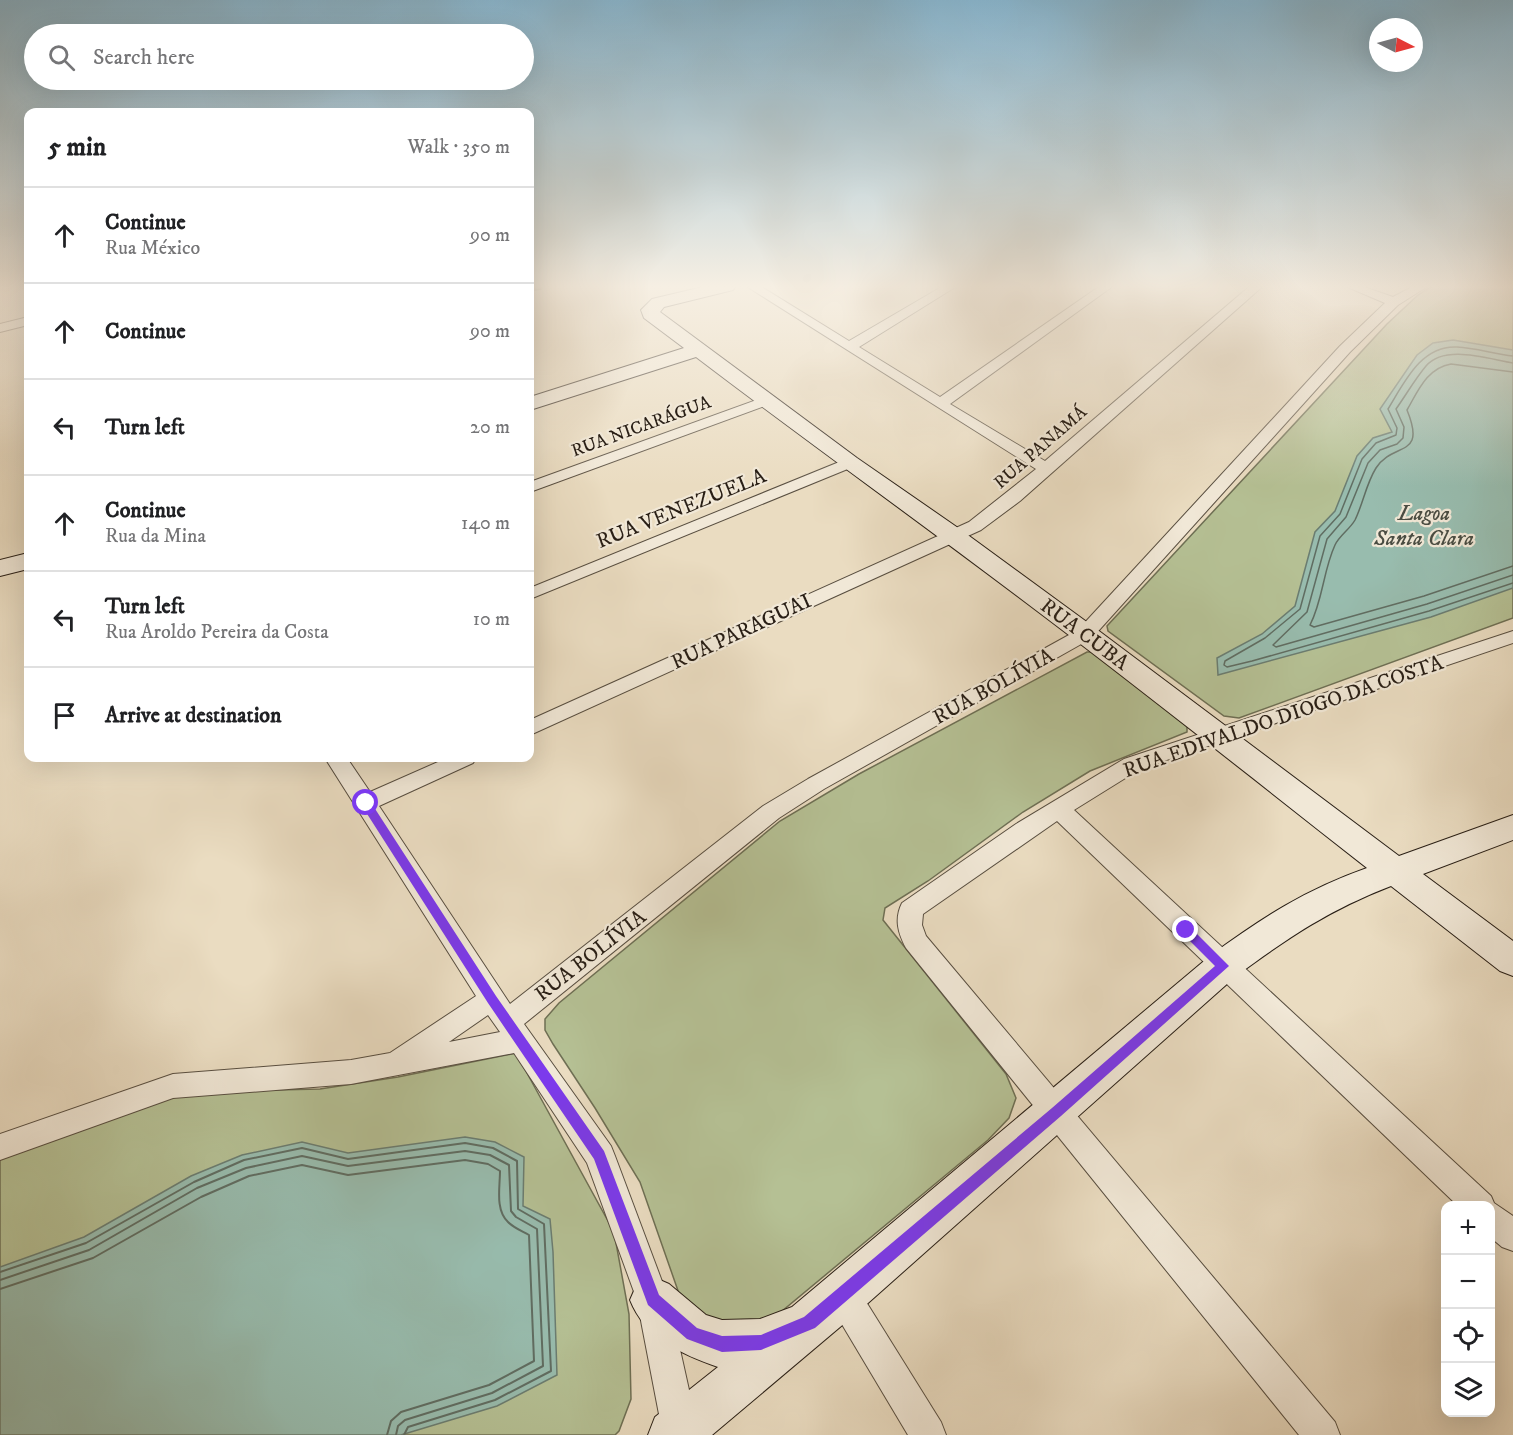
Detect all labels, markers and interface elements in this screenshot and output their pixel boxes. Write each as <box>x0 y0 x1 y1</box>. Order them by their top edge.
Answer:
north arrow <box>1369 18 1423 72</box>
search box <box>24 24 534 90</box>
icon: search <box>45 41 78 74</box>
text: Search here <box>93 44 195 71</box>
text: 5 min <box>48 131 106 164</box>
text: Walk · 350 m <box>408 135 510 160</box>
text: Continue <box>105 209 186 236</box>
icon: ahead <box>48 219 81 252</box>
text: 90 m <box>470 223 510 248</box>
text: Rua México <box>105 236 200 261</box>
icon: ahead <box>48 315 81 348</box>
text: Continue <box>105 318 186 345</box>
text: 90 m <box>470 319 510 344</box>
street label: RUA NICARÁGUA <box>568 390 715 462</box>
street label: RUA PANAMÁ <box>989 400 1092 494</box>
icon: left <box>48 411 81 444</box>
text: Turn left <box>105 414 185 441</box>
text: 20 m <box>470 415 510 440</box>
street label: RUA VENEZUELA <box>593 463 771 555</box>
text: Continue <box>105 497 186 524</box>
water label: Lagoa Santa Clara <box>1373 500 1474 552</box>
icon: ahead <box>48 507 81 540</box>
text: 140 m <box>461 511 510 536</box>
text: Rua da Mina <box>105 524 206 549</box>
street label: RUA PARAGUAI <box>667 588 816 676</box>
text: Turn left <box>105 593 185 620</box>
street label: RUA CUBA <box>1035 593 1134 677</box>
icon: left <box>48 603 81 636</box>
text: 10 m <box>473 607 510 632</box>
text: Rua Aroldo Pereira da Costa <box>105 620 329 645</box>
street label: RUA BOLÍVIA <box>927 641 1059 731</box>
street label: RUA EDIVALDO DIOGO DA COSTA <box>1120 650 1447 784</box>
icon: arrive <box>48 699 81 732</box>
text: Arrive at destination <box>105 702 282 729</box>
route start <box>352 789 378 815</box>
street label: RUA BOLÍVIA <box>528 902 652 1007</box>
route end <box>1172 916 1198 942</box>
map controls <box>1441 1201 1495 1417</box>
button: + <box>1441 1201 1495 1255</box>
button: − <box>1441 1255 1495 1309</box>
button: locate <box>1441 1309 1495 1363</box>
button: layers <box>1441 1363 1495 1417</box>

